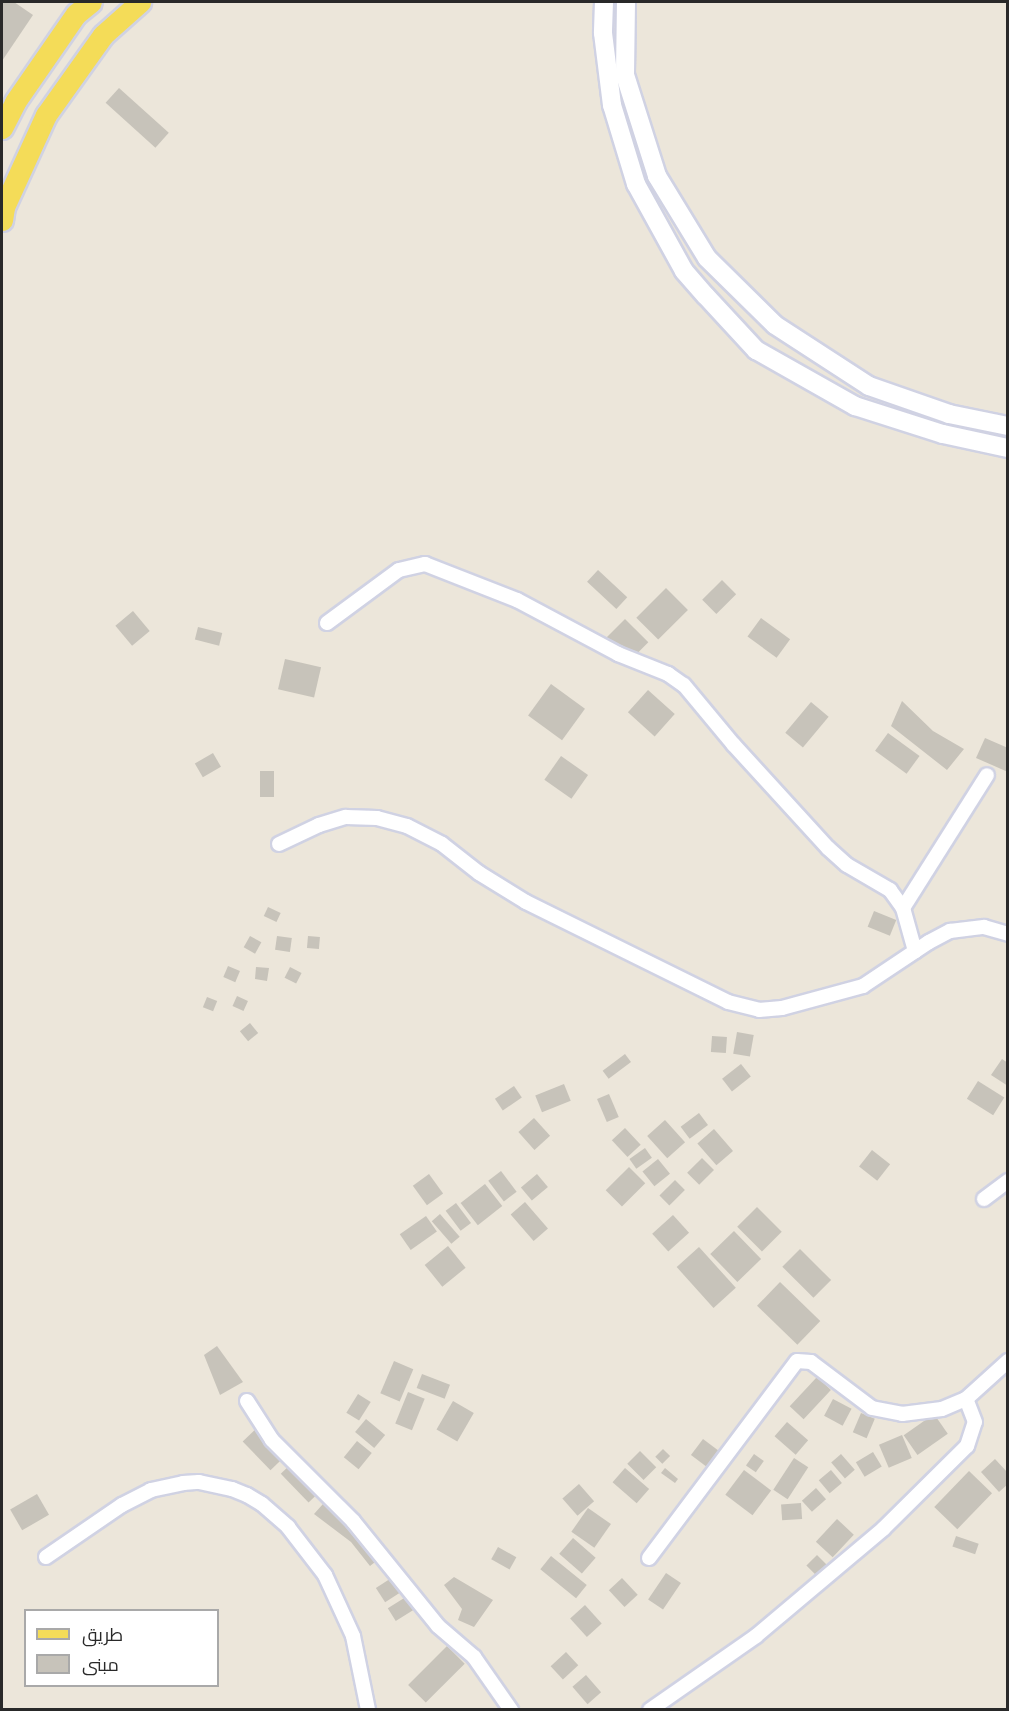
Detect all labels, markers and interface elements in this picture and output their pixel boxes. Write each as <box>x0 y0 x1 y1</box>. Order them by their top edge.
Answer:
legend <box>24 1609 219 1687</box>
text: طريق <box>82 1624 123 1646</box>
text: مبنى <box>82 1654 119 1676</box>

